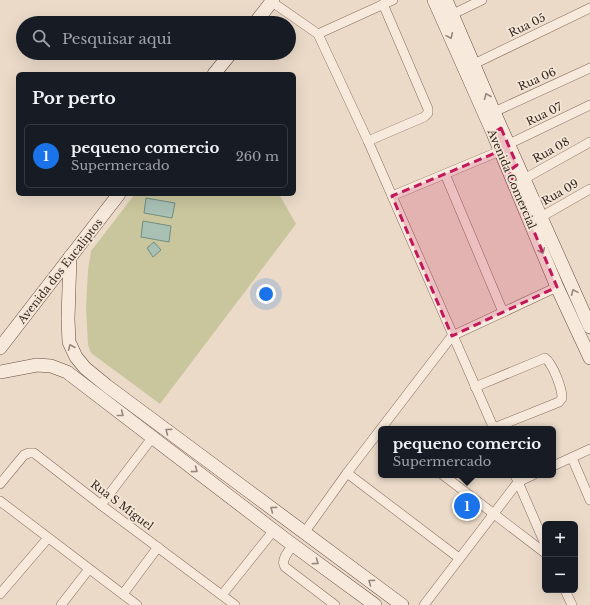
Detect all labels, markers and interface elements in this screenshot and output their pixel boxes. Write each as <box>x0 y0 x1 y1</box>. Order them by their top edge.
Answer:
street label: Rua 05 <box>506 10 548 40</box>
search box <box>16 16 296 60</box>
icon: search <box>30 27 52 49</box>
text: Pesquisar aqui <box>62 29 172 48</box>
one-way arrow <box>445 31 453 39</box>
street label: Rua 06 <box>516 64 558 94</box>
text: Por perto <box>32 88 116 109</box>
one-way arrow <box>484 93 492 100</box>
street label: Rua 07 <box>524 99 565 129</box>
street label: Avenida Comercial <box>484 126 540 231</box>
street label: Rua 08 <box>530 134 572 166</box>
text: pequeno comercio <box>71 138 219 157</box>
text: 1 <box>43 148 49 165</box>
text: 260 m <box>236 148 279 165</box>
text: Supermercado <box>71 157 169 174</box>
street label: Rua 09 <box>539 176 581 208</box>
street label: Avenida dos Eucaliptos <box>14 216 105 327</box>
one-way arrow <box>538 248 546 255</box>
your location <box>256 284 276 304</box>
one-way arrow <box>571 288 579 296</box>
one-way arrow <box>68 344 76 351</box>
one-way arrow <box>116 409 123 416</box>
popup <box>378 426 556 478</box>
one-way arrow <box>166 429 173 436</box>
text: pequeno comercio <box>393 434 541 453</box>
text: Supermercado <box>393 453 491 470</box>
one-way arrow <box>190 465 197 472</box>
street label: Rua S Miguel <box>88 477 156 533</box>
pin: 1 <box>454 491 480 521</box>
one-way arrow <box>270 507 277 514</box>
map controls <box>542 521 578 593</box>
button: + <box>542 521 578 557</box>
one-way arrow <box>312 557 319 564</box>
button: − <box>542 557 578 593</box>
one-way arrow <box>368 579 375 587</box>

